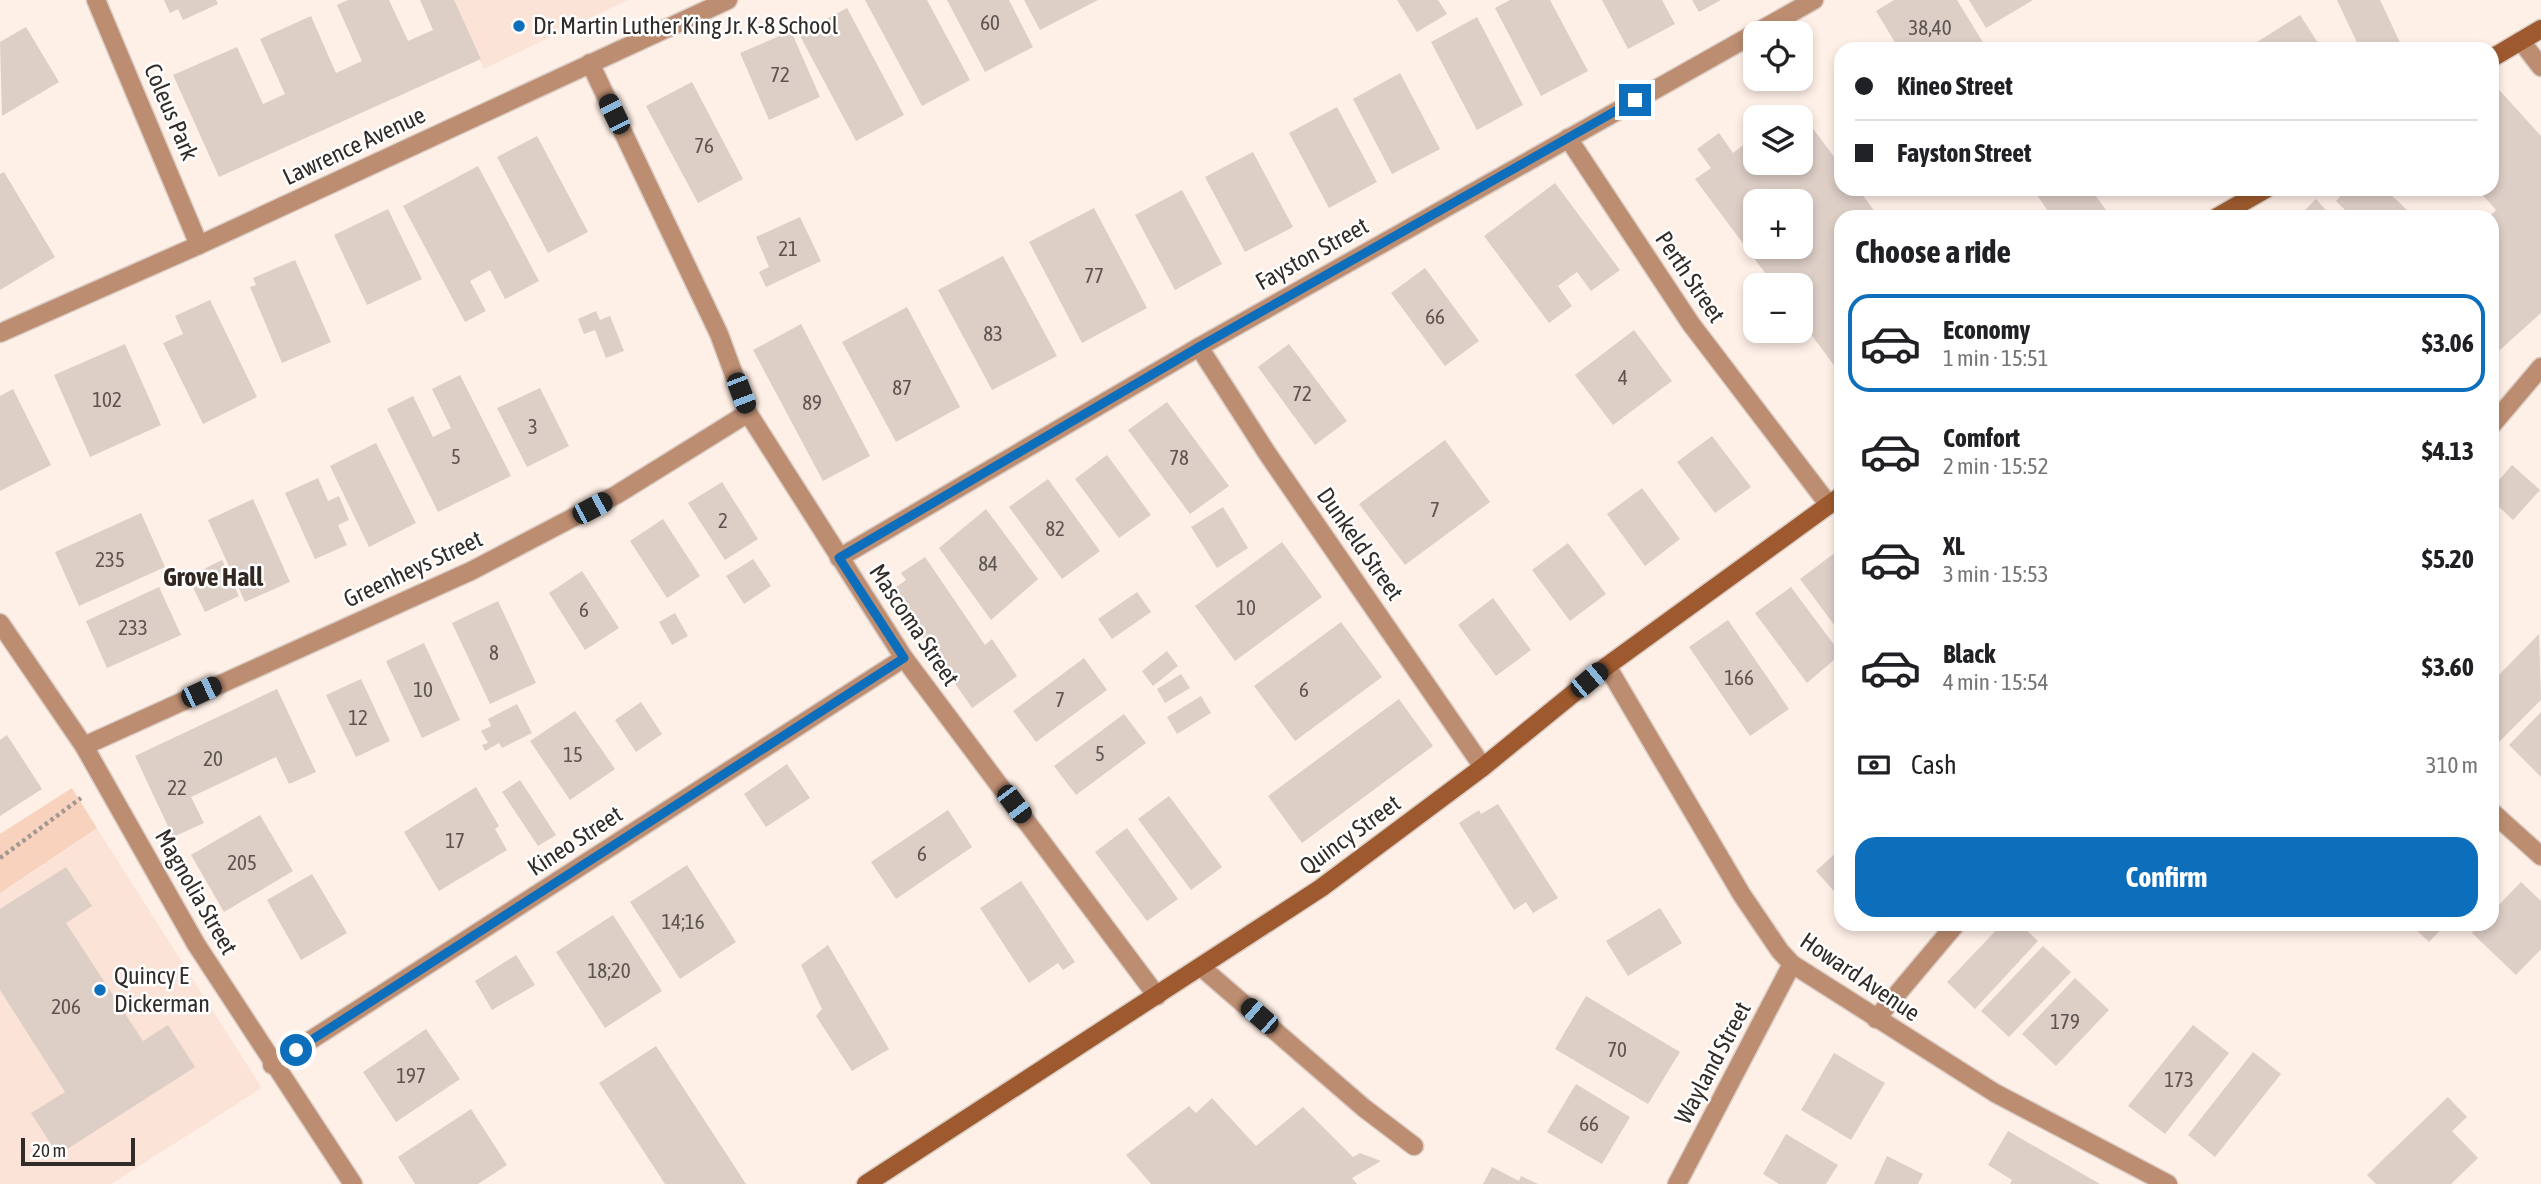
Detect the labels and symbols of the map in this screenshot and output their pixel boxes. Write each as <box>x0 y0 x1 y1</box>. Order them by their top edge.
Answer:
house number: 60 <box>980 10 1000 34</box>
place label: Dr. Martin Luther King Jr. K-8 School <box>533 12 839 39</box>
house number: 38,40 <box>1908 15 1952 39</box>
marker: Dr. Martin Luther King Jr. K-8 School <box>511 18 527 34</box>
street label: Coleus Park <box>139 59 204 165</box>
house number: 72 <box>770 62 790 86</box>
route end <box>1619 84 1651 116</box>
car <box>596 91 633 137</box>
street label: Lawrence Avenue <box>278 101 429 190</box>
house number: 76 <box>694 133 714 157</box>
street label: Fayston Street <box>1251 212 1373 295</box>
street label: Perth Street <box>1650 226 1731 327</box>
house number: 21 <box>778 236 798 260</box>
house number: 77 <box>1084 263 1104 287</box>
house number: 66 <box>1425 304 1445 328</box>
house number: 83 <box>983 321 1003 345</box>
house number: 4 <box>1618 365 1628 389</box>
car <box>724 370 759 416</box>
house number: 87 <box>892 375 912 399</box>
house number: 72 <box>1292 381 1312 405</box>
house number: 102 <box>92 387 122 411</box>
house number: 89 <box>802 390 822 414</box>
house number: 3 <box>528 414 538 438</box>
house number: 5 <box>451 444 461 468</box>
house number: 78 <box>1169 445 1189 469</box>
street label: Dunkeld Street <box>1312 482 1409 605</box>
car <box>569 489 616 527</box>
house number: 7 <box>1430 497 1440 521</box>
house number: 2 <box>718 508 728 532</box>
house number: 82 <box>1045 516 1065 540</box>
street label: Greenheys Street <box>339 525 486 612</box>
house number: 235 <box>95 547 125 571</box>
house number: 84 <box>978 551 998 575</box>
street label: Mascoma Street <box>864 559 965 690</box>
district label: Grove Hall <box>163 562 264 592</box>
house number: 10 <box>1236 595 1256 619</box>
house number: 6 <box>579 597 589 621</box>
house number: 233 <box>118 615 148 639</box>
house number: 8 <box>489 640 499 664</box>
car <box>1567 658 1612 702</box>
house number: 166 <box>1724 665 1754 689</box>
car <box>178 674 225 710</box>
house number: 10 <box>413 677 433 701</box>
house number: 6 <box>1299 677 1309 701</box>
house number: 7 <box>1055 687 1065 711</box>
house number: 12 <box>348 705 368 729</box>
house number: 5 <box>1095 741 1105 765</box>
house number: 15 <box>563 742 583 766</box>
house number: 20 <box>203 746 223 770</box>
house number: 22 <box>167 775 187 799</box>
car <box>993 781 1036 827</box>
street label: Quincy Street <box>1294 789 1405 880</box>
street label: Kineo Street <box>523 800 627 881</box>
street label: Magnolia Street <box>150 825 243 959</box>
house number: 17 <box>445 828 465 852</box>
house number: 6 <box>917 841 927 865</box>
house number: 205 <box>227 850 257 874</box>
house number: 14;16 <box>661 909 705 933</box>
street label: Howard Avenue <box>1795 927 1925 1026</box>
house number: 18;20 <box>587 958 631 982</box>
place label: Quincy E Dickerman <box>114 962 210 1017</box>
marker: Quincy E Dickerman <box>92 982 108 998</box>
house number: 206 <box>51 994 81 1018</box>
car <box>1237 994 1282 1038</box>
street label: Wayland Street <box>1669 997 1756 1128</box>
house number: 179 <box>2050 1009 2080 1033</box>
route start <box>280 1034 312 1066</box>
house number: 70 <box>1607 1037 1627 1061</box>
house number: 197 <box>396 1063 426 1087</box>
house number: 173 <box>2164 1067 2194 1091</box>
house number: 66 <box>1579 1111 1599 1135</box>
scale bar <box>21 1135 135 1167</box>

